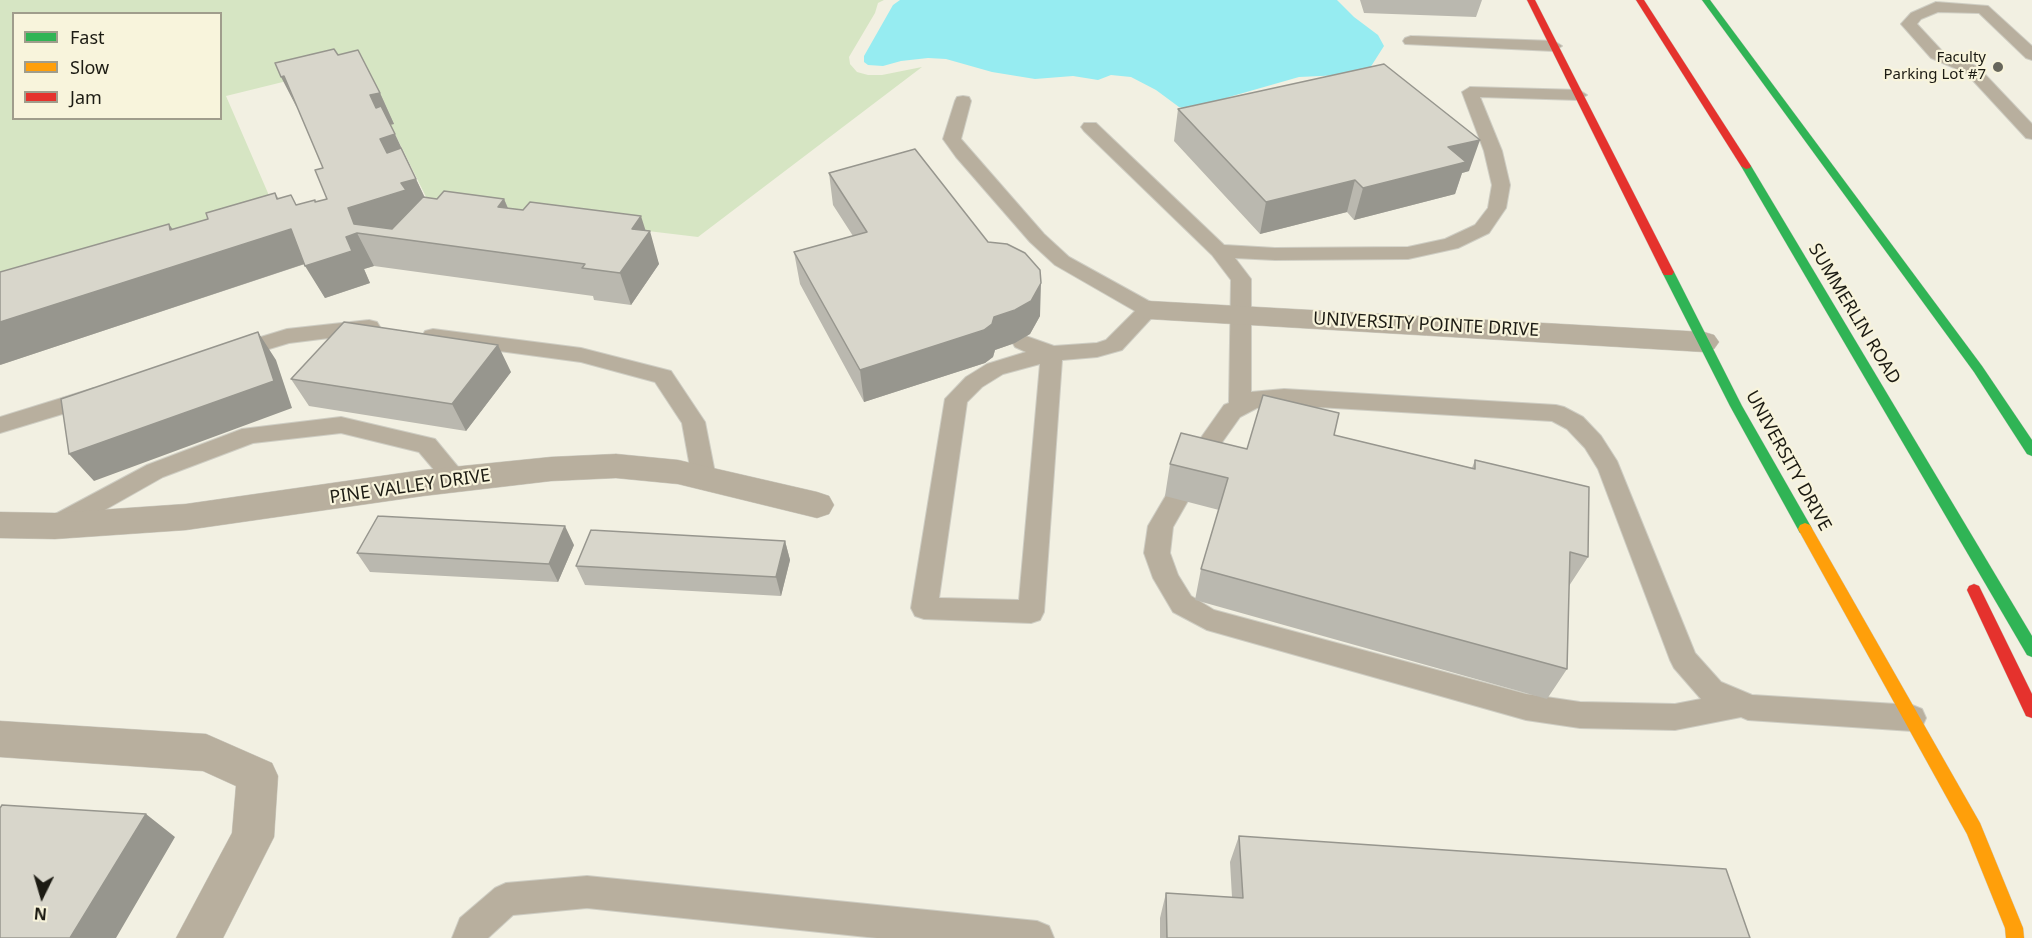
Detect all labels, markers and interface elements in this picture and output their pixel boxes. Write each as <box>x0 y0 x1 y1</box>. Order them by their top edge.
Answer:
legend <box>12 12 222 120</box>
text: Fast <box>70 25 105 49</box>
place label: Faculty Parking Lot #7 <box>1884 49 1986 84</box>
text: Slow <box>70 55 109 79</box>
marker: Faculty Parking Lot #7 <box>1991 60 2005 74</box>
text: Jam <box>70 85 102 109</box>
street label: SUMMERLIN ROAD <box>1803 240 1905 388</box>
street label: UNIVERSITY POINTE DRIVE <box>1312 308 1540 342</box>
street label: UNIVERSITY DRIVE <box>1740 387 1836 535</box>
street label: PINE VALLEY DRIVE <box>328 465 492 509</box>
north arrow <box>12 866 72 926</box>
text: N <box>33 902 48 925</box>

